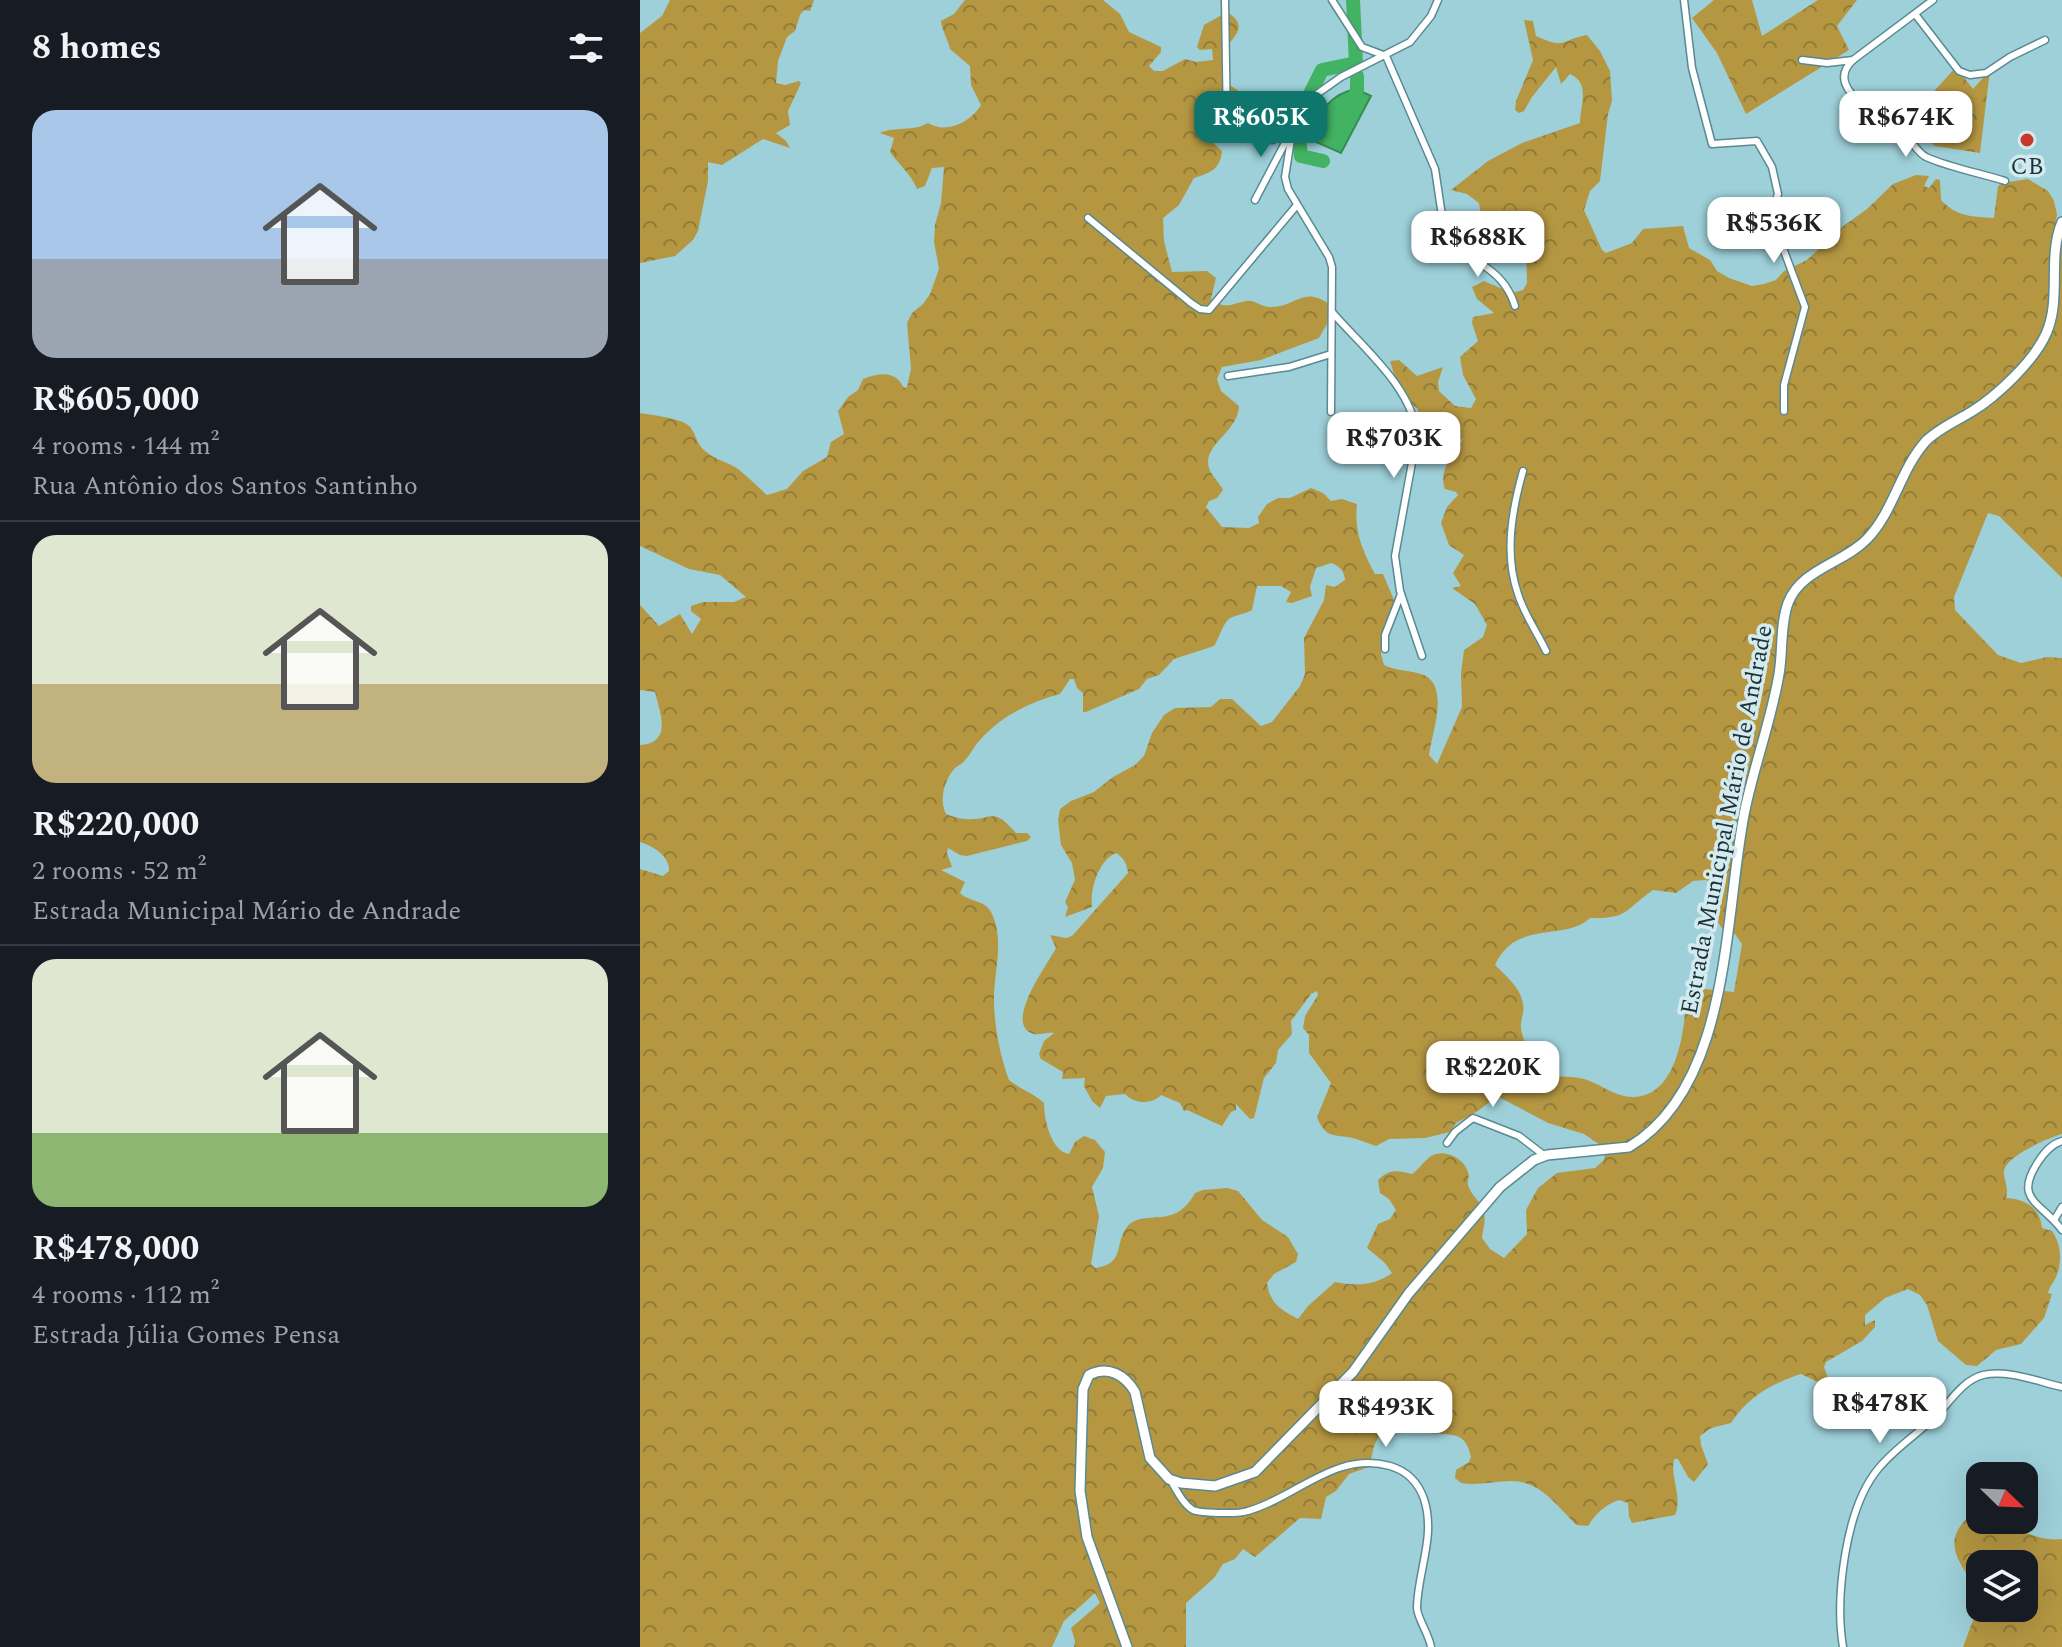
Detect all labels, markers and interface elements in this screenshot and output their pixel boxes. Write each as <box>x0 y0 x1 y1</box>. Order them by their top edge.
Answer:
text: 8 homes <box>32 22 162 74</box>
icon: filters <box>564 26 608 70</box>
pin: R$605K <box>1196 91 1326 159</box>
pin: R$674K <box>1841 91 1971 159</box>
text: R$605K <box>1212 97 1310 137</box>
text: R$674K <box>1857 97 1955 137</box>
marker: CB <box>2018 131 2036 149</box>
place label: CB <box>2010 149 2044 185</box>
icon: home <box>248 162 392 306</box>
pin: R$536K <box>1709 197 1839 265</box>
text: R$536K <box>1725 203 1823 243</box>
pin: R$688K <box>1413 211 1543 279</box>
text: R$688K <box>1429 217 1527 257</box>
text: R$605,000 <box>32 374 199 426</box>
pin: R$703K <box>1329 412 1459 480</box>
text: R$703K <box>1345 418 1443 458</box>
text: 4 rooms · 144 m² <box>32 426 219 466</box>
text: Rua Antônio dos Santos Santinho <box>32 466 418 506</box>
icon: home <box>248 587 392 731</box>
street label: Estrada Municipal Mário de Andrade <box>1672 622 1782 1018</box>
text: R$220,000 <box>32 799 199 851</box>
text: 2 rooms · 52 m² <box>32 851 206 891</box>
text: Estrada Municipal Mário de Andrade <box>32 891 461 931</box>
icon: home <box>248 1011 392 1155</box>
pin: R$220K <box>1428 1041 1558 1109</box>
text: R$220K <box>1444 1047 1542 1087</box>
text: R$478,000 <box>32 1223 199 1275</box>
text: 4 rooms · 112 m² <box>32 1275 219 1315</box>
text: Estrada Júlia Gomes Pensa <box>32 1315 340 1355</box>
pin: R$478K <box>1815 1377 1945 1445</box>
pin: R$493K <box>1321 1381 1451 1449</box>
text: R$478K <box>1831 1383 1929 1423</box>
text: R$493K <box>1337 1387 1435 1427</box>
north arrow <box>1966 1462 2038 1534</box>
map controls <box>1966 1462 2038 1622</box>
button: layers <box>1966 1550 2038 1622</box>

